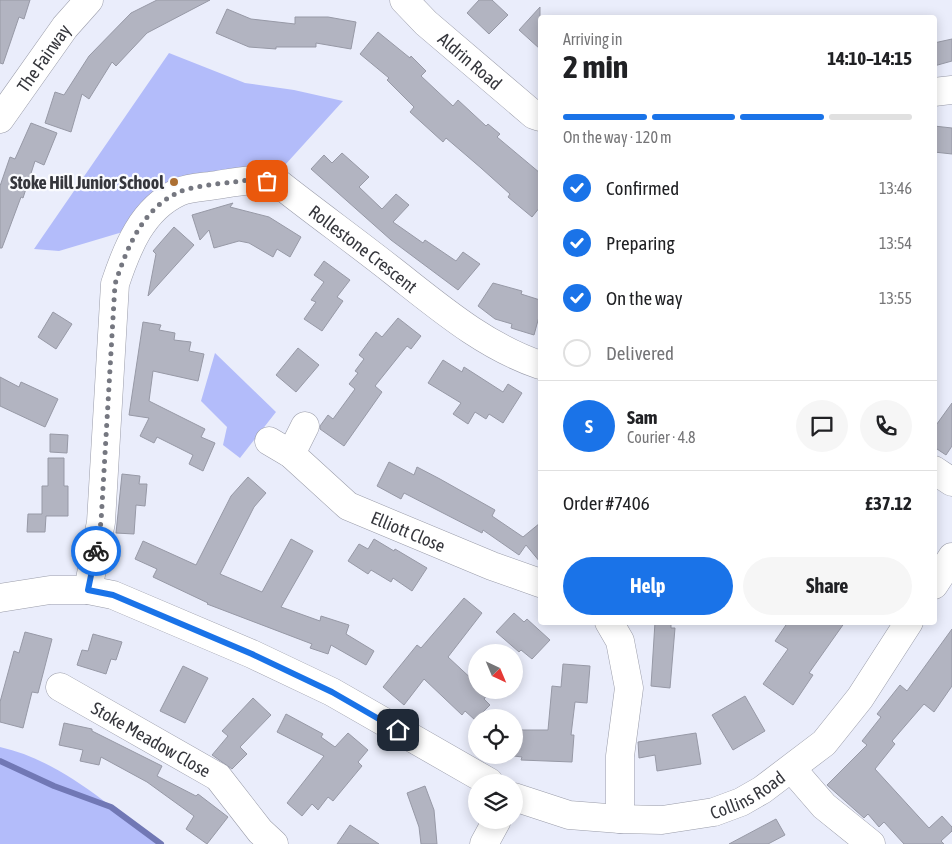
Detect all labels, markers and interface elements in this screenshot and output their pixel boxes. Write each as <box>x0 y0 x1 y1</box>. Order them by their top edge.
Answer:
street label: The Fairway <box>12 20 74 96</box>
street label: Aldrin Road <box>434 28 506 94</box>
text: Arriving in <box>563 30 623 48</box>
text: 14:10–14:15 <box>827 47 912 69</box>
text: 2 min <box>563 48 628 85</box>
text: On the way · 120 m <box>563 128 672 146</box>
pin <box>246 160 288 202</box>
icon: bag <box>253 167 281 195</box>
place label: Stoke Hill Junior School <box>10 172 164 193</box>
icon: check <box>563 174 591 202</box>
marker: Stoke Hill Junior School <box>168 176 180 188</box>
text: Confirmed <box>606 177 679 199</box>
text: 13:46 <box>879 179 912 197</box>
street label: Rollestone Crescent <box>305 200 422 297</box>
icon: check <box>563 229 591 257</box>
text: Preparing <box>606 232 675 254</box>
text: 13:54 <box>879 234 912 252</box>
icon: check <box>563 284 591 312</box>
text: On the way <box>606 287 683 309</box>
text: 13:55 <box>879 289 912 307</box>
text: Delivered <box>606 342 674 364</box>
button: chat <box>796 400 848 452</box>
button: phone <box>860 400 912 452</box>
text: Sam <box>627 406 658 428</box>
text: S <box>585 415 593 437</box>
text: Courier · 4.8 <box>627 428 696 446</box>
text: Order #7406 <box>563 492 650 514</box>
text: £37.12 <box>865 492 912 514</box>
street label: Elliott Close <box>368 506 448 556</box>
courier <box>71 526 121 576</box>
icon: bike <box>82 537 110 565</box>
button: Help <box>563 557 733 615</box>
button: Share <box>743 557 912 615</box>
north arrow <box>468 644 522 699</box>
map controls <box>468 644 523 829</box>
street label: Stoke Meadow Close <box>88 697 215 781</box>
pin <box>377 709 419 751</box>
button: locate <box>468 709 523 764</box>
icon: home <box>384 716 412 744</box>
street label: Collins Road <box>707 766 789 823</box>
button: layers <box>468 774 523 829</box>

